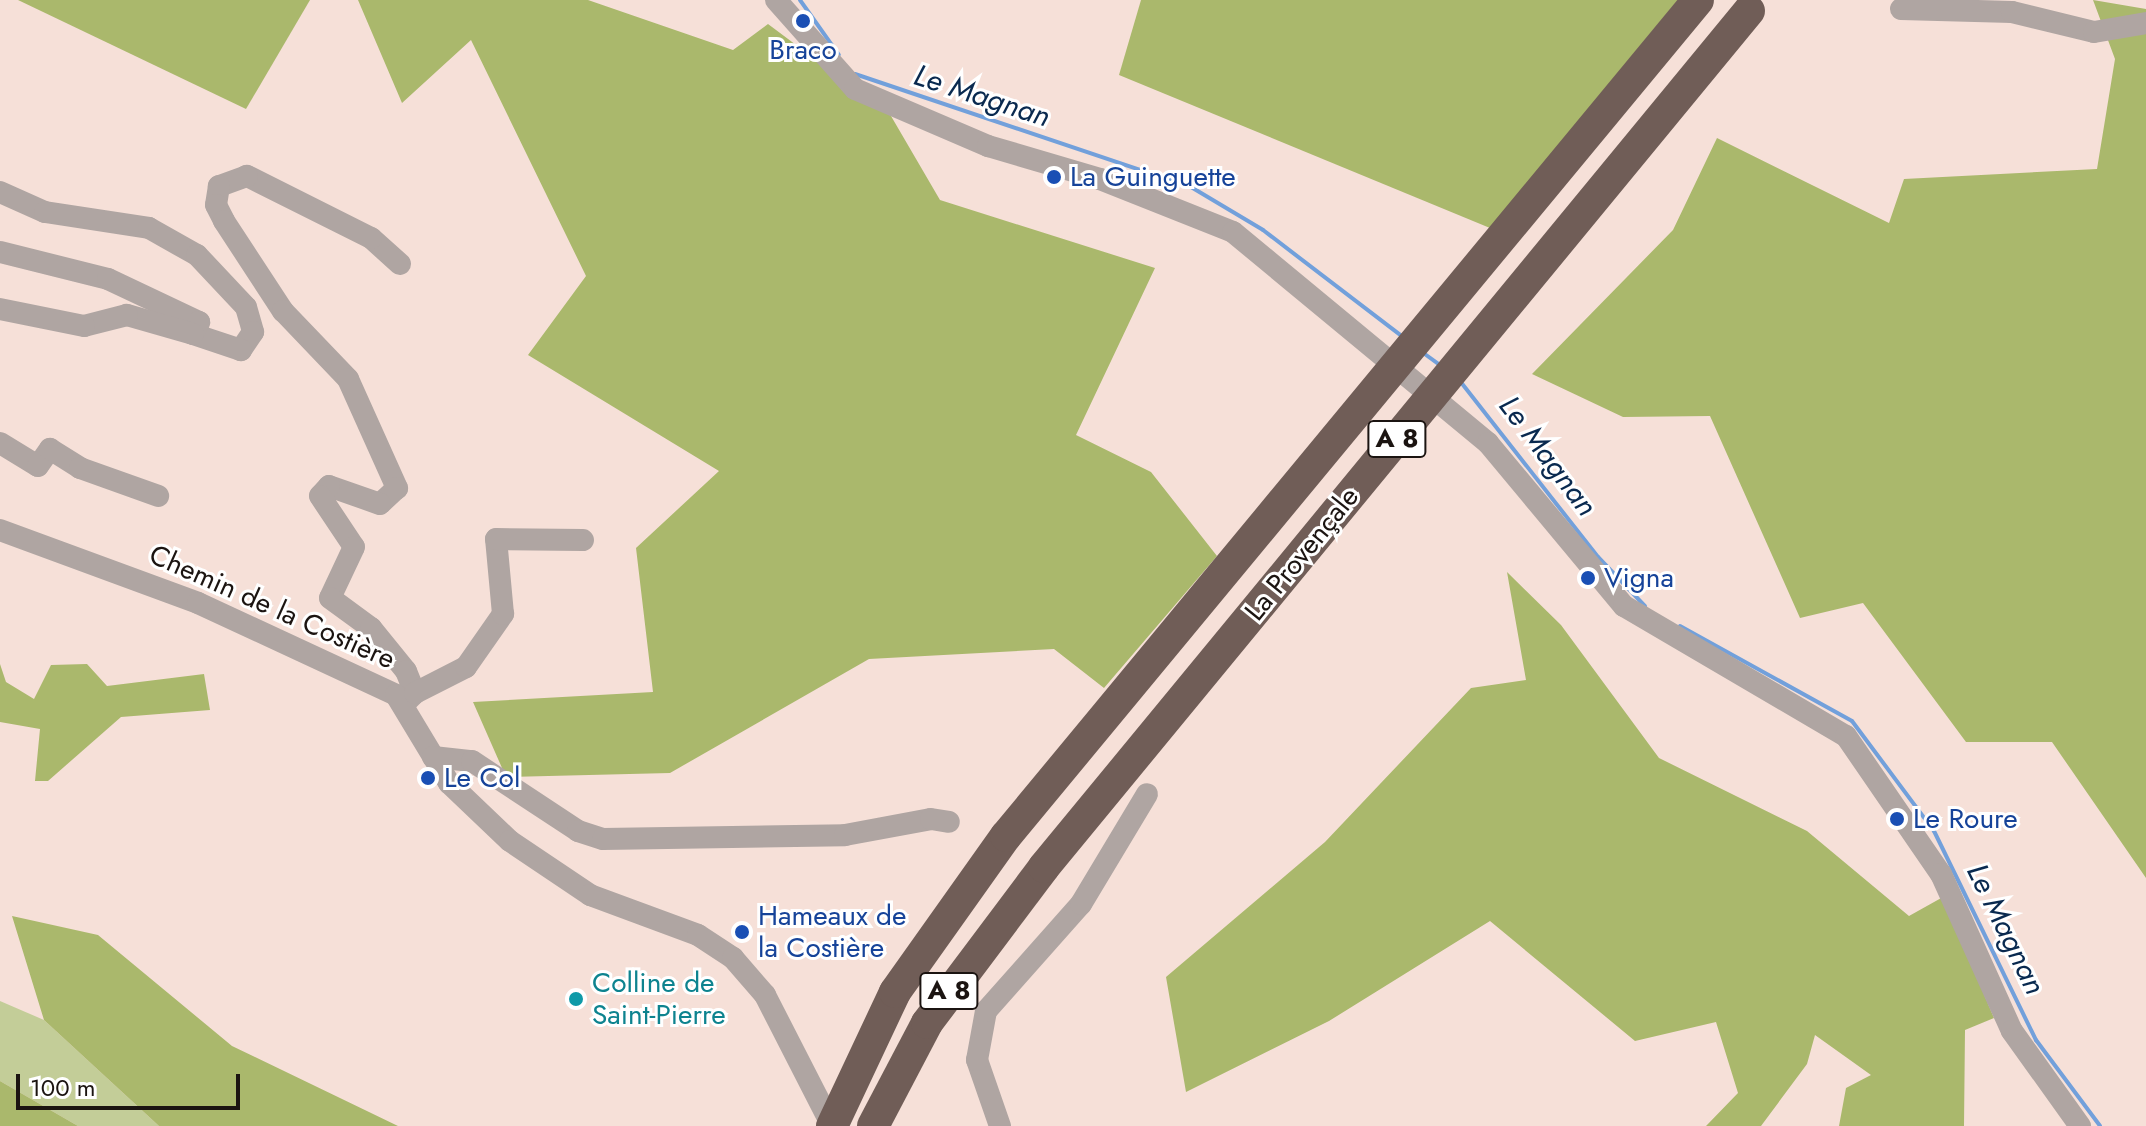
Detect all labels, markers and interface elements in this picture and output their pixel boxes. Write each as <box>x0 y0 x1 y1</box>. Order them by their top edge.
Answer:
marker: Braco <box>794 12 812 30</box>
place label: Braco <box>769 33 837 67</box>
water label: Le Magnan <box>909 57 1055 135</box>
place label: La Guinguette <box>1070 160 1236 194</box>
marker: La Guinguette <box>1045 168 1063 186</box>
water label: Le Magnan <box>1491 389 1605 523</box>
road number: A 8 <box>1367 417 1427 461</box>
street label: La Provençale <box>1238 480 1366 628</box>
street label: Chemin de la Costière <box>144 538 400 676</box>
place label: Vigna <box>1604 561 1674 595</box>
marker: Vigna <box>1579 569 1597 587</box>
place label: Le Col <box>444 761 520 795</box>
marker: Le Col <box>419 769 437 787</box>
place label: Le Roure <box>1913 802 2018 836</box>
marker: Le Roure <box>1888 810 1906 828</box>
water label: Le Magnan <box>1959 858 2053 1000</box>
place label: Hameaux de la Costière <box>758 899 906 965</box>
marker: Hameaux de la Costière <box>733 923 751 941</box>
place label: Colline de Saint-Pierre <box>592 966 726 1032</box>
road number: A 8 <box>919 969 979 1013</box>
marker: Colline de Saint-Pierre <box>567 990 585 1008</box>
scale bar <box>20 1058 244 1108</box>
text: 100 m <box>30 1070 96 1105</box>

